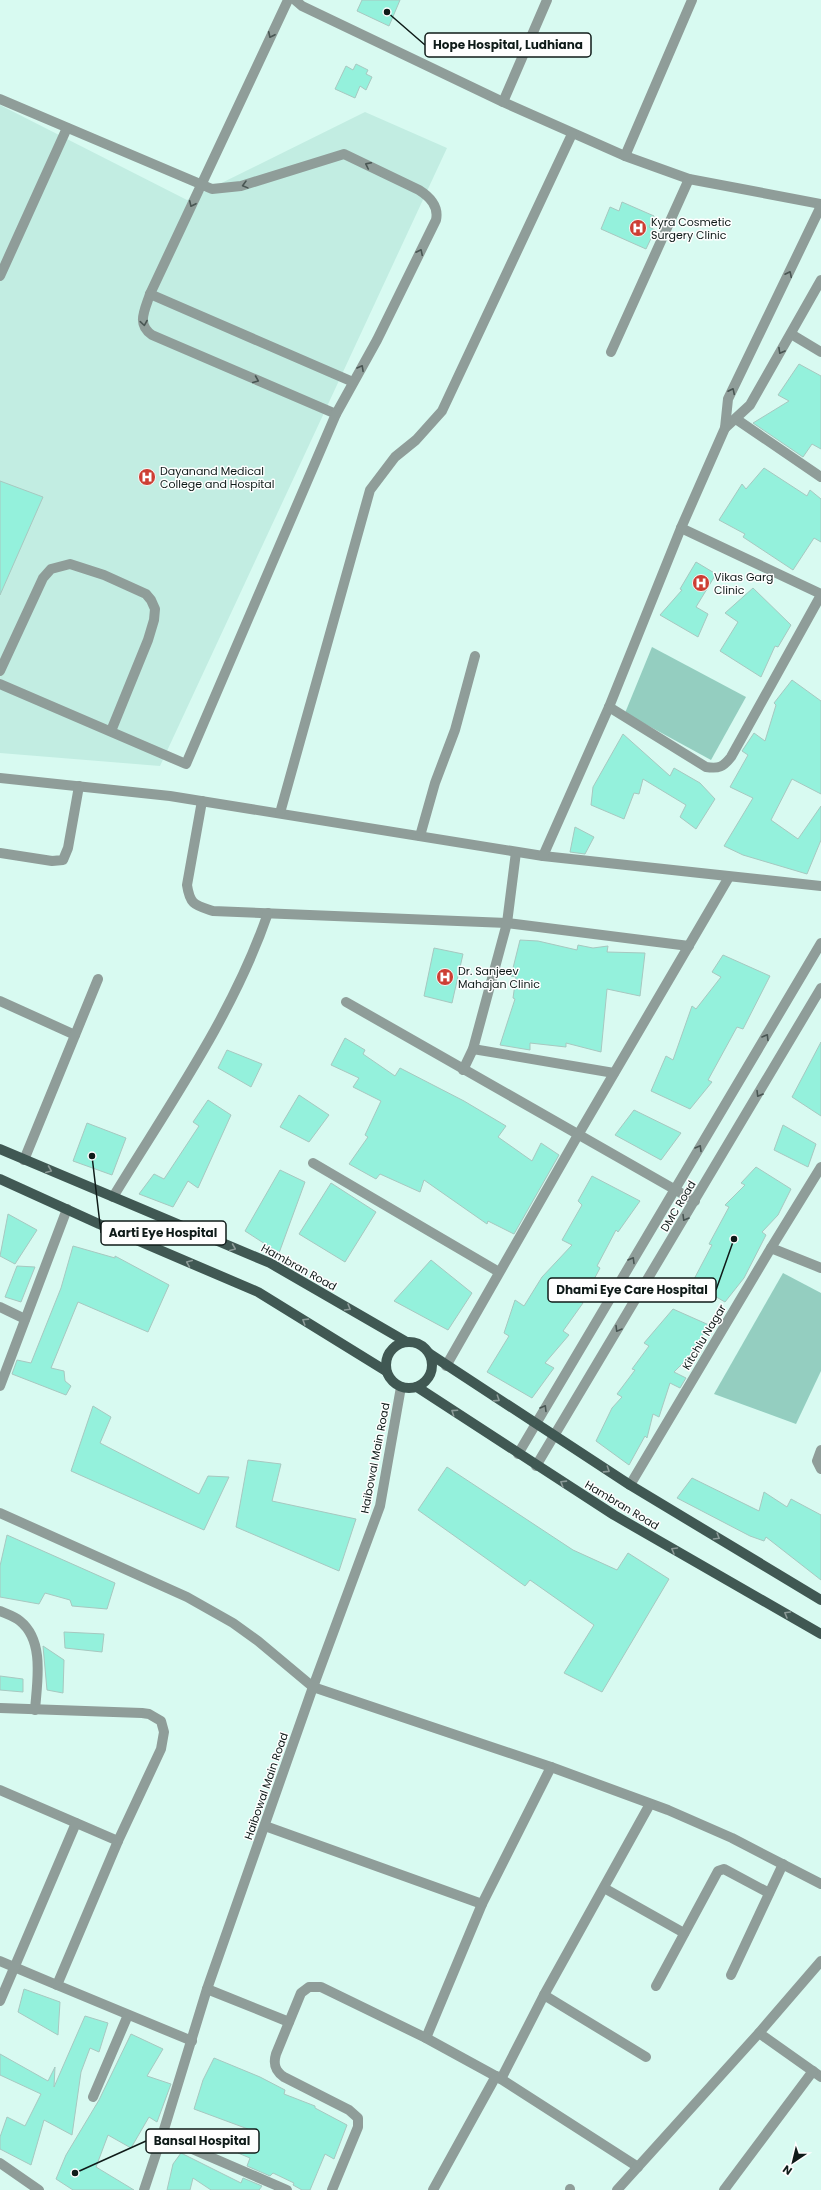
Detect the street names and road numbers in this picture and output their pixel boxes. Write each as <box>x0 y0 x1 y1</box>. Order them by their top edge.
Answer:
street label: DMC Road <box>656 1177 700 1235</box>
street label: Hambran Road <box>258 1240 340 1294</box>
street label: Kitchlu Nagar <box>678 1301 730 1373</box>
street label: Haibowal Main Road <box>356 1401 394 1515</box>
street label: Hambran Road <box>582 1477 662 1533</box>
street label: Haibowal Main Road <box>240 1730 292 1842</box>

